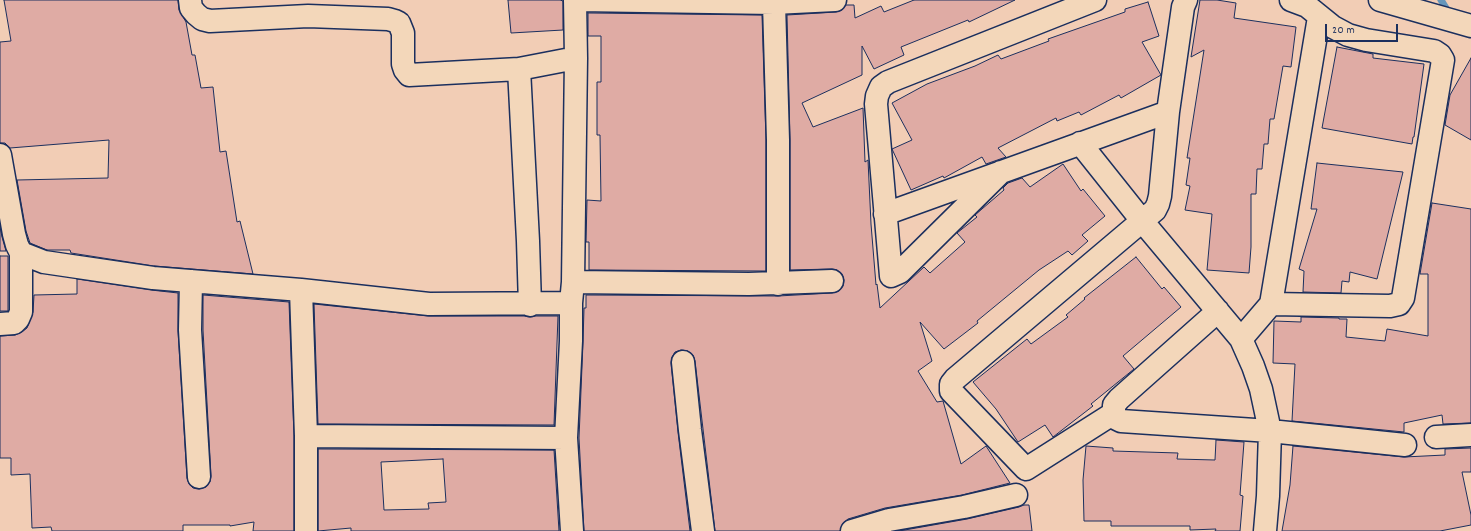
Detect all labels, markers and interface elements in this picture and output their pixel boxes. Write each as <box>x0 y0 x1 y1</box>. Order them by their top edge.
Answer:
scale bar <box>1327 16 1400 42</box>
text: 20 m <box>1332 22 1355 39</box>

